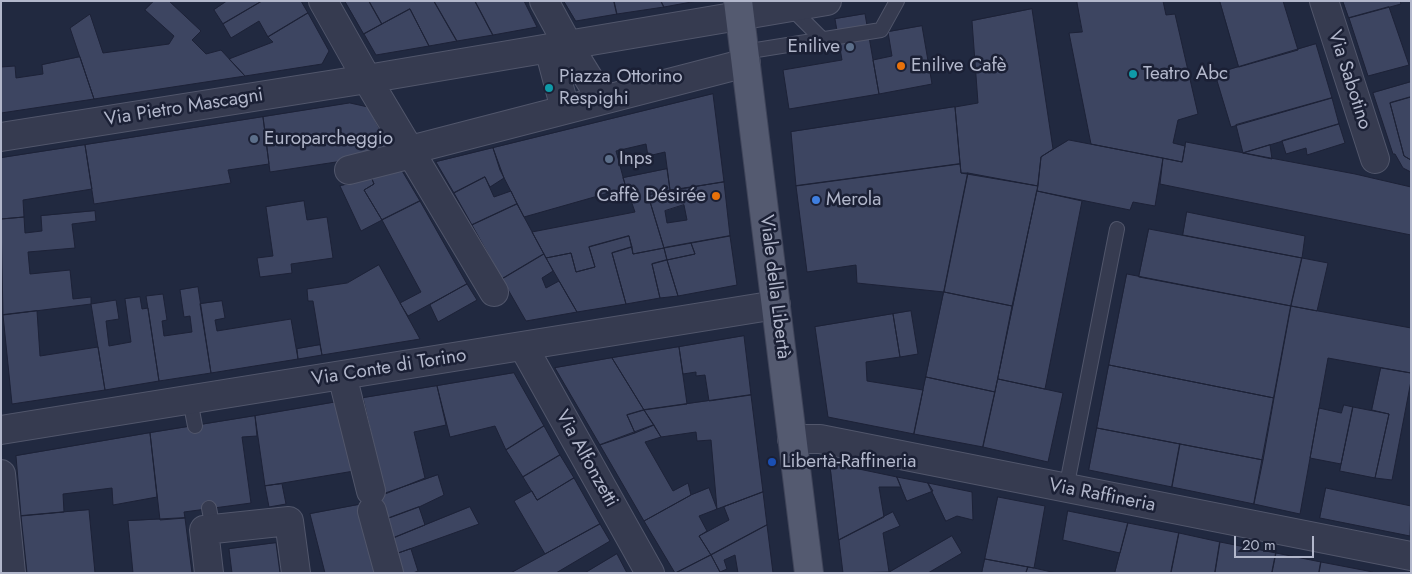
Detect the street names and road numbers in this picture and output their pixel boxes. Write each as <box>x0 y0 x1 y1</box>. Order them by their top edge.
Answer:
street label: Via Sabotino <box>1322 28 1376 132</box>
street label: Via Pietro Mascagni <box>103 84 265 132</box>
street label: Viale della Libertà <box>754 214 794 360</box>
street label: Via Conte di Torino <box>310 345 468 391</box>
street label: Via Alfonzetti <box>550 407 622 511</box>
street label: Via Raffineria <box>1047 474 1157 518</box>

